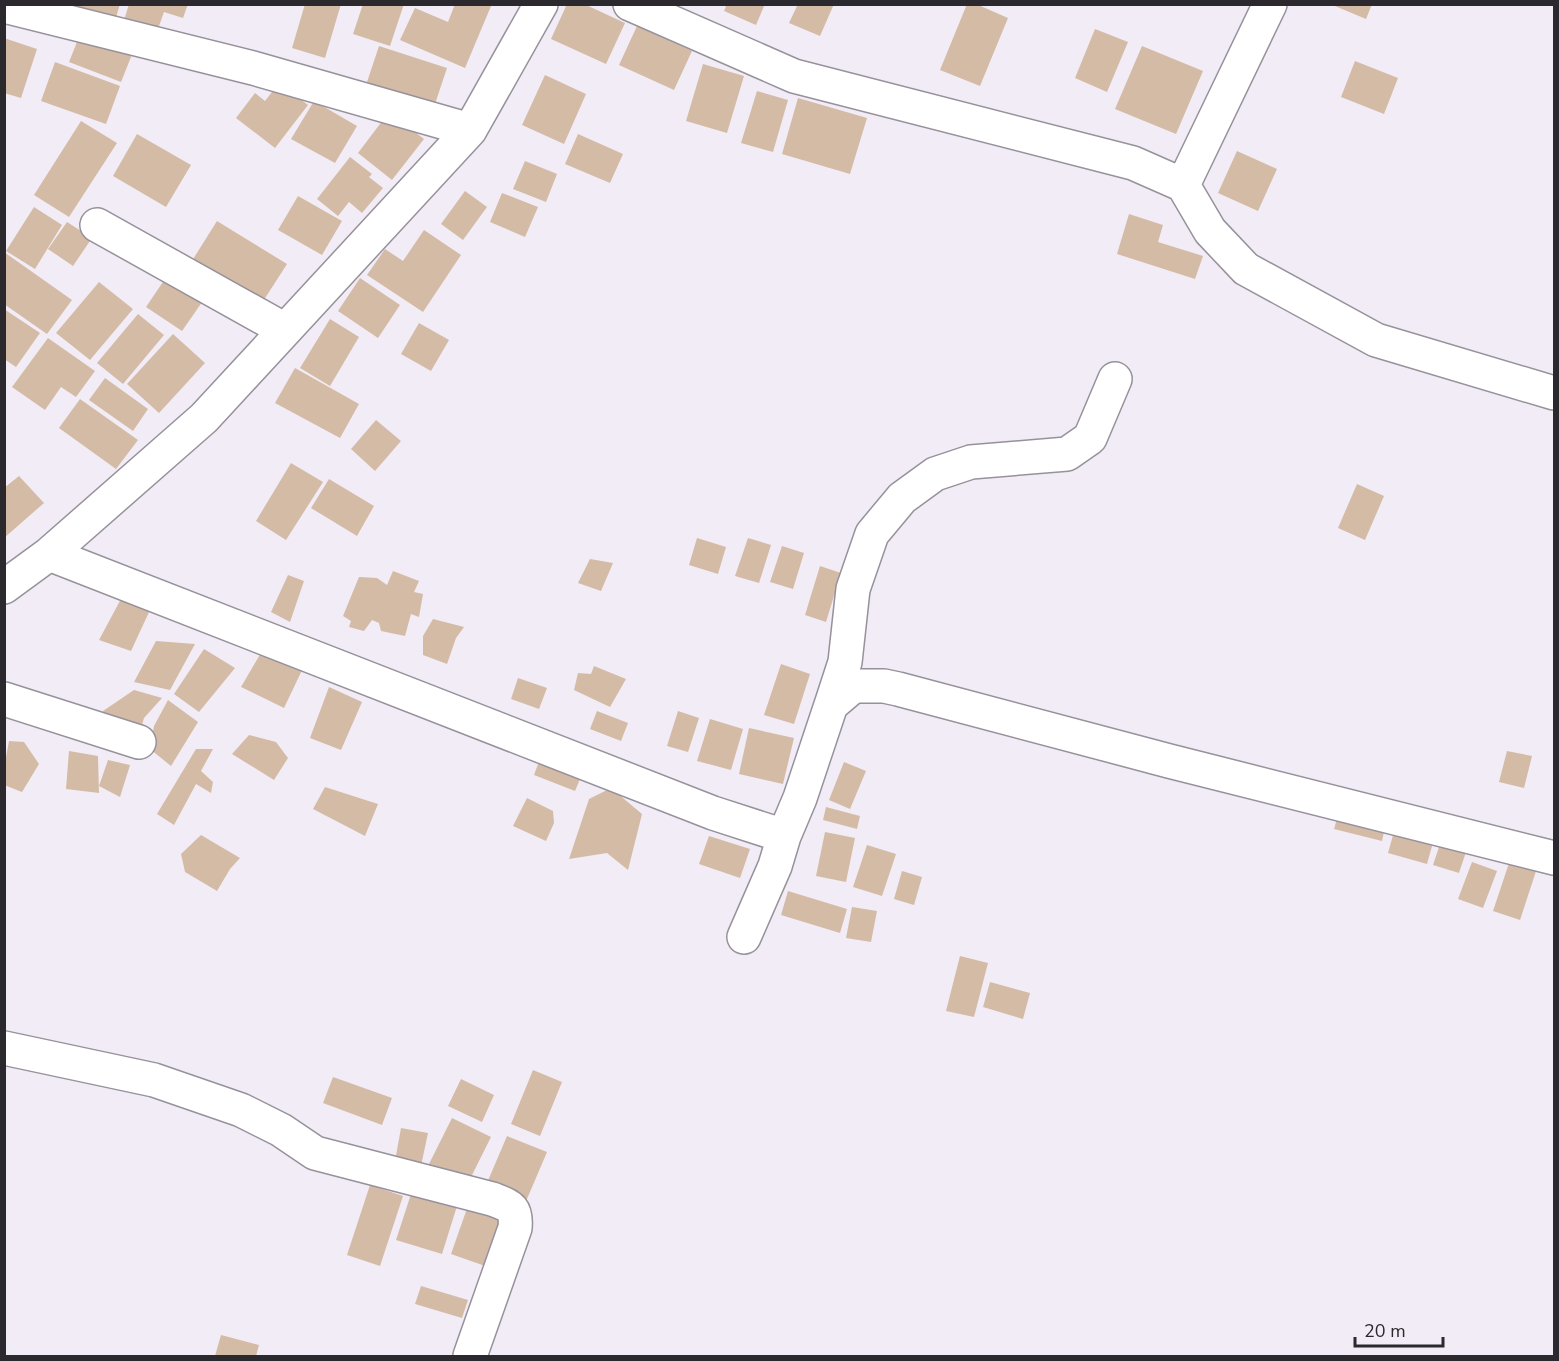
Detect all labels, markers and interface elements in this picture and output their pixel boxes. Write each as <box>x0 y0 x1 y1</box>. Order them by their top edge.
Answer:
scale bar <box>1355 1310 1444 1348</box>
text: 20 m <box>1364 1319 1406 1343</box>

